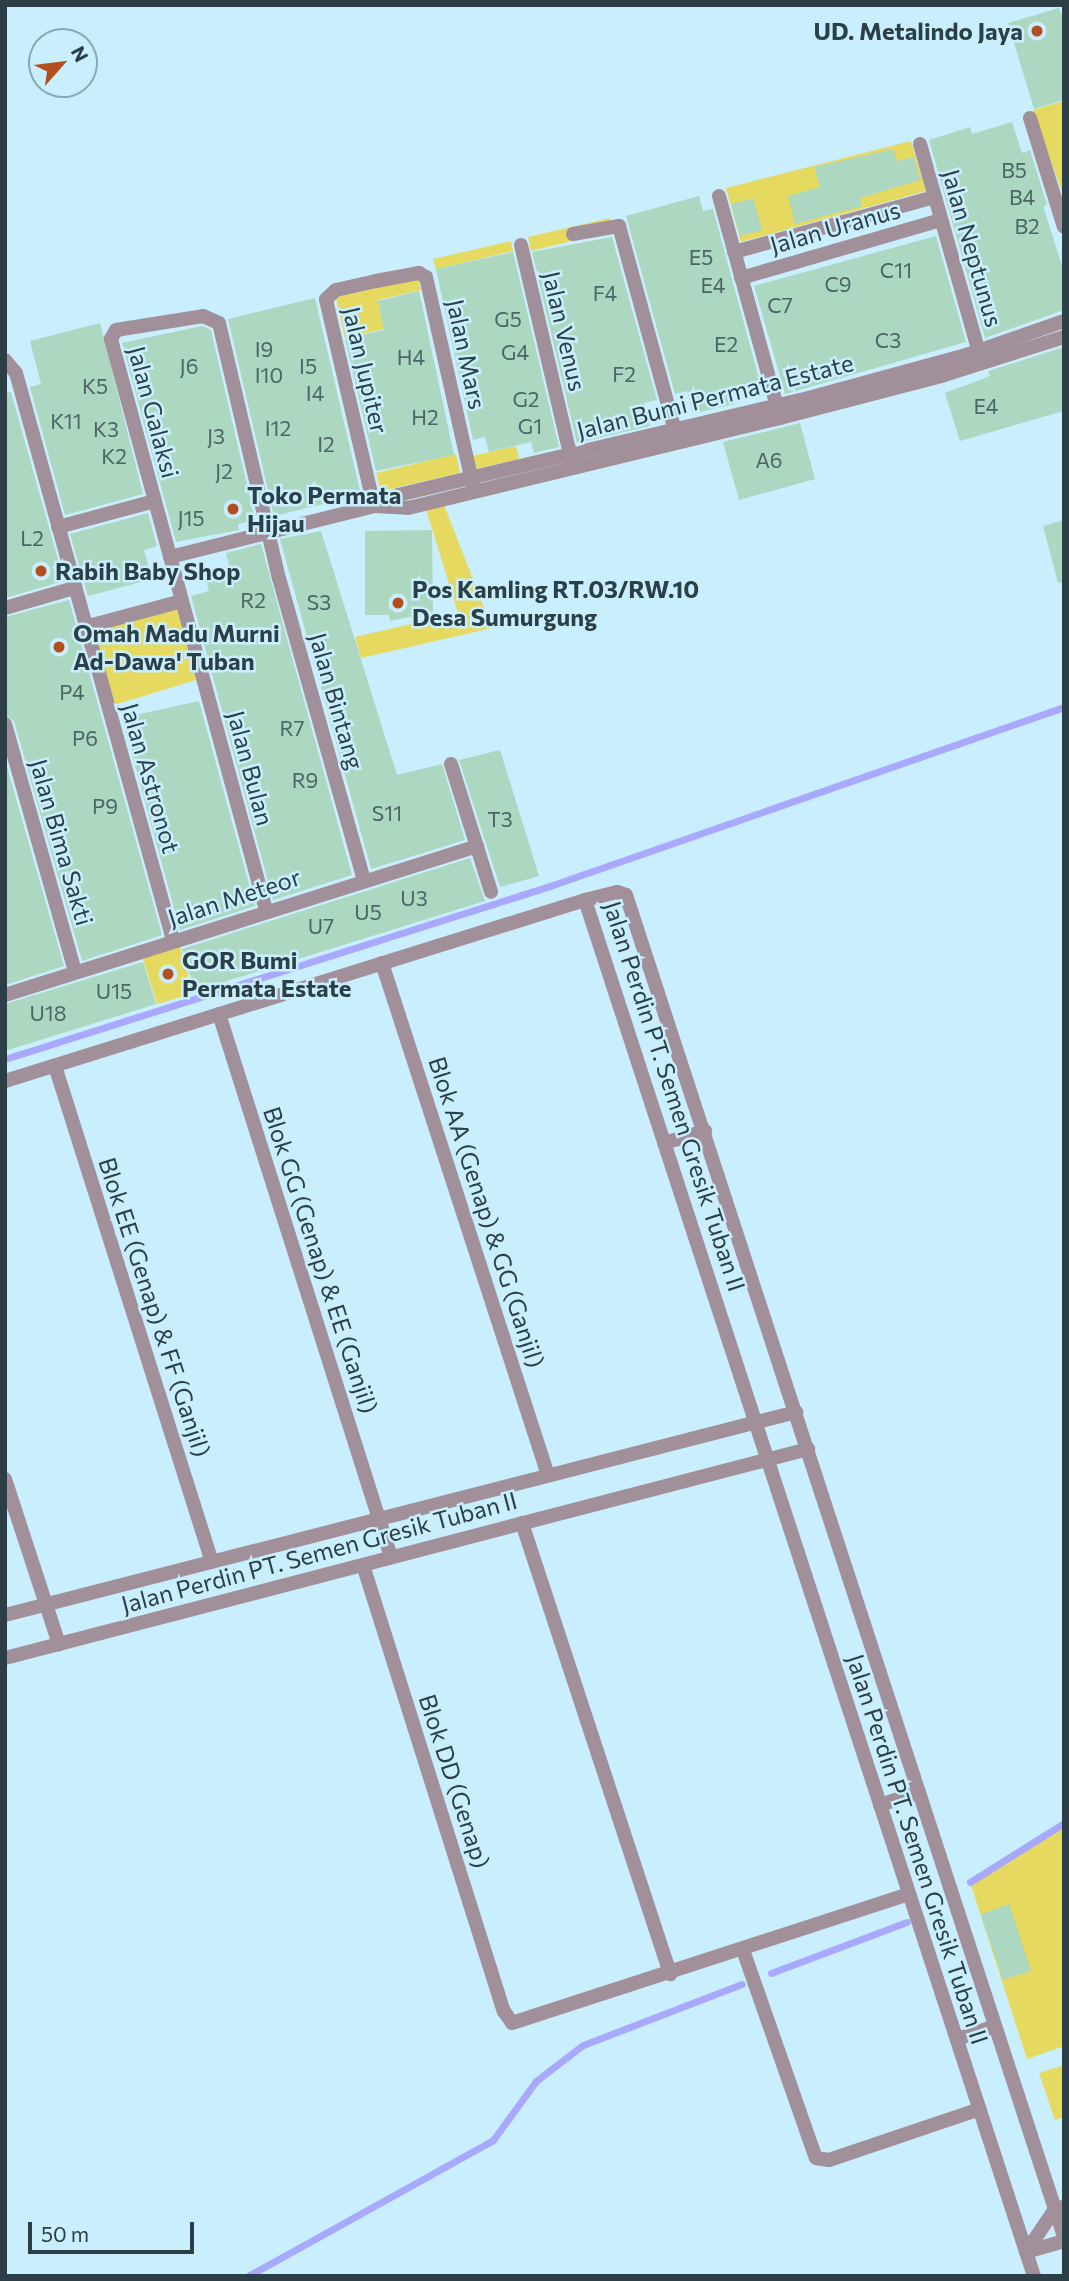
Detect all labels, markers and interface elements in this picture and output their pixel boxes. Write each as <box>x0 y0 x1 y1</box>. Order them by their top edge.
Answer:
place label: UD. Metalindo Jaya <box>814 17 1023 45</box>
marker: UD. Metalindo Jaya <box>1029 23 1045 39</box>
north arrow <box>28 28 98 98</box>
text: N <box>67 42 94 66</box>
house number: B5 <box>1001 157 1027 183</box>
street label: Jalan Neptunus <box>937 166 1009 330</box>
house number: B4 <box>1009 184 1035 210</box>
street label: Jalan Uranus <box>767 195 903 259</box>
house number: B2 <box>1014 213 1040 239</box>
house number: E5 <box>689 244 713 270</box>
house number: C11 <box>880 257 912 283</box>
street label: Jalan Venus <box>537 268 593 394</box>
house number: C9 <box>824 271 852 297</box>
house number: E4 <box>701 272 725 298</box>
house number: F4 <box>593 280 617 306</box>
house number: C7 <box>767 292 793 318</box>
street label: Jalan Mars <box>441 296 493 412</box>
street label: Jalan Jupiter <box>337 304 395 436</box>
house number: G5 <box>494 306 522 332</box>
house number: C3 <box>875 327 901 353</box>
house number: E2 <box>714 331 738 357</box>
house number: I9 <box>255 336 273 362</box>
house number: G4 <box>501 339 529 365</box>
street label: Jalan Galaksi <box>123 343 185 481</box>
house number: H4 <box>397 344 425 370</box>
street label: Jalan Bumi Permata Estate <box>574 348 856 444</box>
house number: J6 <box>180 353 198 379</box>
house number: I5 <box>299 353 317 379</box>
house number: F2 <box>612 361 636 387</box>
house number: I10 <box>255 362 283 388</box>
house number: K5 <box>82 373 108 399</box>
house number: I4 <box>306 380 324 406</box>
house number: G2 <box>512 386 540 412</box>
house number: E4 <box>974 393 998 419</box>
house number: H2 <box>411 404 439 430</box>
house number: K11 <box>50 408 82 434</box>
house number: G1 <box>518 413 542 439</box>
house number: I12 <box>265 415 291 441</box>
house number: K3 <box>93 416 119 442</box>
house number: J3 <box>207 423 225 449</box>
house number: I2 <box>317 431 335 457</box>
house number: K2 <box>101 443 127 469</box>
house number: A6 <box>756 447 782 473</box>
house number: J2 <box>215 458 233 484</box>
place label: Toko Permata Hijau <box>247 481 401 537</box>
marker: Toko Permata Hijau <box>225 501 241 517</box>
house number: J15 <box>177 505 205 531</box>
house number: L2 <box>20 525 44 551</box>
place label: Rabih Baby Shop <box>55 557 240 585</box>
marker: Rabih Baby Shop <box>33 563 49 579</box>
place label: Pos Kamling RT.03/RW.10 Desa Sumurgung <box>412 575 699 631</box>
house number: R2 <box>240 587 266 613</box>
house number: S3 <box>307 589 331 615</box>
marker: Pos Kamling RT.03/RW.10 Desa Sumurgung <box>390 595 406 611</box>
place label: Omah Madu Murni Ad-Dawa' Tuban <box>73 619 280 675</box>
street label: Jalan Bintang <box>304 629 370 773</box>
marker: Omah Madu Murni Ad-Dawa' Tuban <box>51 639 67 655</box>
house number: P4 <box>59 679 85 705</box>
street label: Jalan Astronot <box>116 700 186 856</box>
street label: Jalan Bulan <box>222 707 280 829</box>
house number: R7 <box>279 715 305 741</box>
house number: P6 <box>72 725 98 751</box>
street label: Jalan Bima Sakti <box>24 755 100 929</box>
house number: R9 <box>292 767 318 793</box>
house number: P9 <box>92 793 118 819</box>
house number: S11 <box>372 800 402 826</box>
house number: T3 <box>487 806 513 832</box>
street label: Jalan Meteor <box>164 862 304 932</box>
house number: U3 <box>400 885 428 911</box>
street label: Jalan Perdin PT. Semen Gresik Tuban II <box>598 897 752 1295</box>
house number: U5 <box>354 899 382 925</box>
house number: U7 <box>308 913 334 939</box>
place label: GOR Bumi Permata Estate <box>182 946 351 1002</box>
marker: GOR Bumi Permata Estate <box>160 966 176 982</box>
house number: U15 <box>96 978 132 1004</box>
house number: U18 <box>29 1000 67 1026</box>
street label: Blok AA (Genap) & GG (Ganjil) <box>423 1053 551 1371</box>
street label: Blok GG (Genap) & EE (Ganjil) <box>258 1103 384 1417</box>
street label: Blok EE (Genap) & FF (Ganjil) <box>93 1154 217 1460</box>
street label: Jalan Perdin PT. Semen Gresik Tuban II <box>118 1485 520 1619</box>
street label: Jalan Perdin PT. Semen Gresik Tuban II <box>841 1650 995 2048</box>
street label: Blok DD (Genap) <box>413 1690 497 1872</box>
scale bar <box>32 2208 198 2252</box>
text: 50 m <box>41 2221 89 2246</box>

